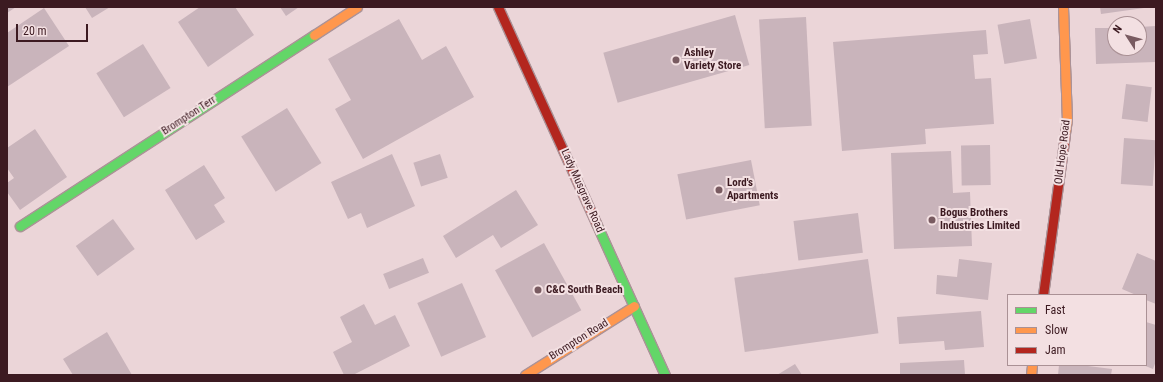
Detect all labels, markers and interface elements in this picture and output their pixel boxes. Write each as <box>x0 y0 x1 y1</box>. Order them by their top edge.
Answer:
scale bar <box>18 16 90 42</box>
north arrow <box>1107 16 1147 56</box>
text: N <box>1110 23 1125 36</box>
text: 20 m <box>23 24 47 38</box>
place label: Ashley Variety Store <box>684 47 741 73</box>
marker: Ashley Variety Store <box>671 55 681 65</box>
street label: Brompton Terr <box>159 94 219 138</box>
street label: Old Hope Road <box>1053 119 1073 185</box>
street label: Lady Musgrave Road <box>558 147 606 235</box>
place label: Lord's Apartments <box>727 177 778 203</box>
marker: Lord's Apartments <box>714 185 724 195</box>
place label: Bogus Brothers Industries Limited <box>940 207 1020 233</box>
marker: Bogus Brothers Industries Limited <box>927 215 937 225</box>
place label: C&C South Beach <box>546 283 623 297</box>
marker: C&C South Beach <box>533 285 543 295</box>
legend <box>1007 294 1147 366</box>
text: Fast <box>1045 303 1065 317</box>
street label: Brompton Road <box>547 317 611 363</box>
text: Slow <box>1045 323 1068 337</box>
text: Jam <box>1045 343 1066 357</box>

